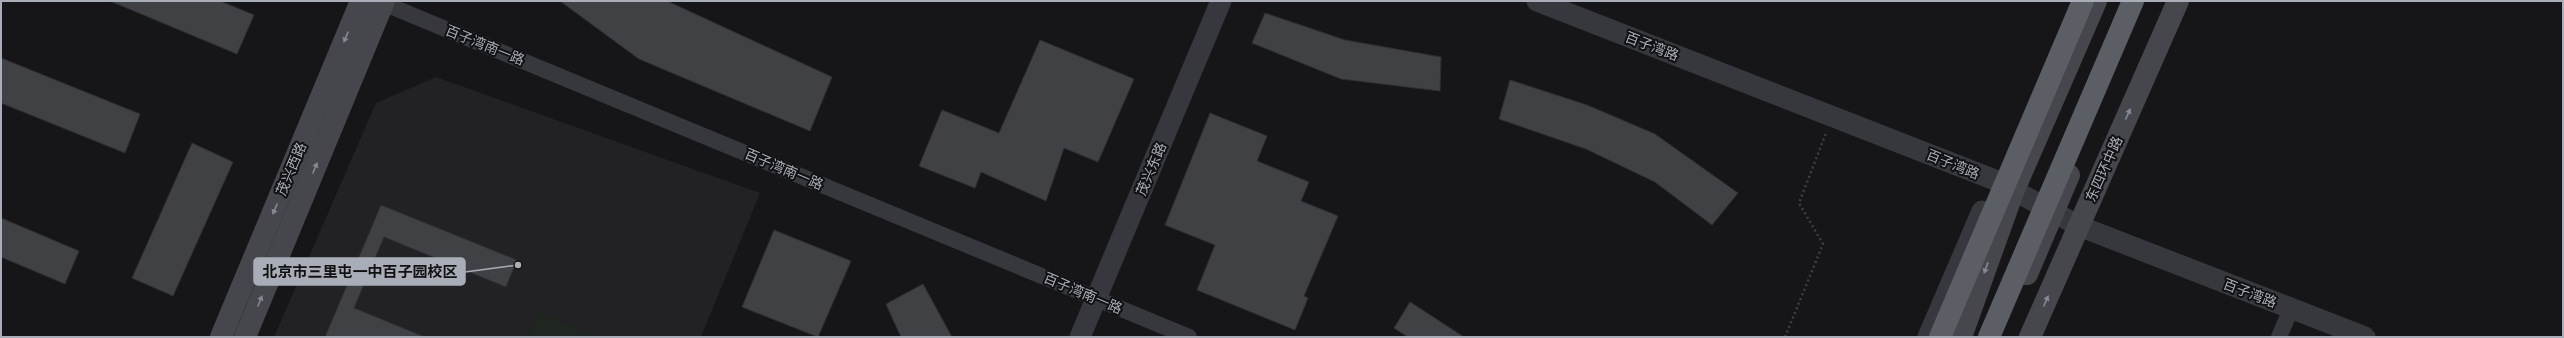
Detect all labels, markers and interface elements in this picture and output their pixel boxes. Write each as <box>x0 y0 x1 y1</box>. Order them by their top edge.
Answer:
street label: 百子湾南一路 <box>443 22 527 68</box>
street label: 百子湾路 <box>1623 28 1681 64</box>
one-way arrow <box>343 31 349 43</box>
one-way arrow <box>2126 107 2132 119</box>
street label: 东四环中路 <box>2082 134 2126 204</box>
street label: 茂兴西路 <box>273 140 309 198</box>
street label: 茂兴东路 <box>1133 140 1169 198</box>
street label: 百子湾南一路 <box>742 145 826 193</box>
street label: 百子湾路 <box>1924 146 1982 182</box>
one-way arrow <box>312 162 318 173</box>
one-way arrow <box>271 203 277 215</box>
callout: 北京市三里屯一中百子园校区 <box>254 258 465 285</box>
text: 北京市三里屯一中百子园校区 <box>262 263 458 280</box>
one-way arrow <box>1983 263 1989 275</box>
street label: 百子湾南一路 <box>1041 269 1125 317</box>
street label: 百子湾路 <box>2221 275 2279 311</box>
one-way arrow <box>258 294 264 306</box>
one-way arrow <box>2043 296 2049 307</box>

